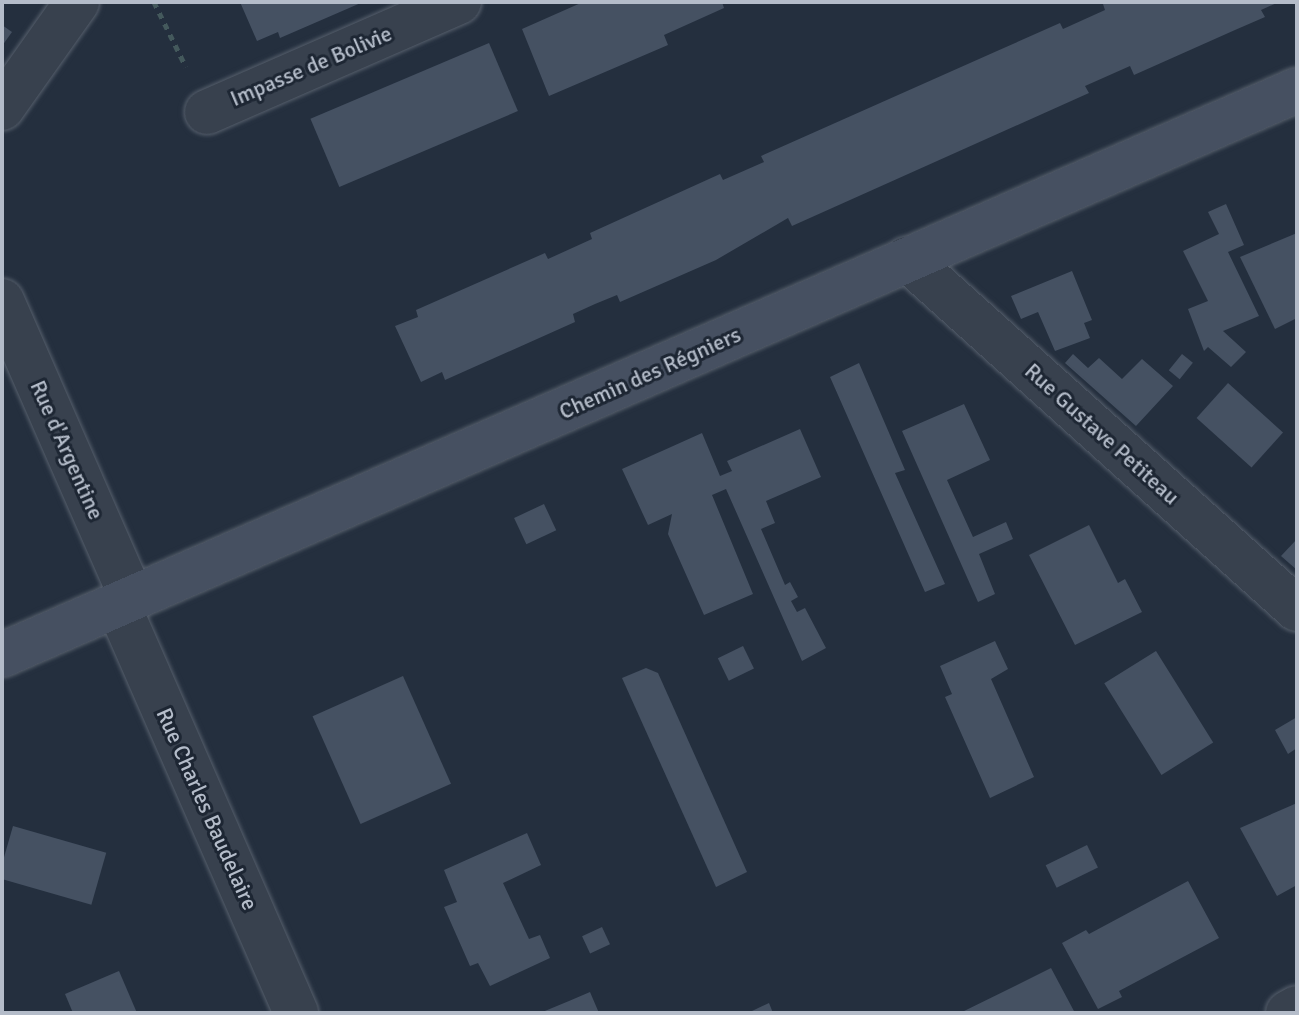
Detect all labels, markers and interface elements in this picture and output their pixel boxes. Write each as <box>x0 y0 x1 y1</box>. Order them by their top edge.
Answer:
street label: Impasse de Bolivie <box>226 20 396 112</box>
street label: Chemin des Régniers <box>555 321 745 425</box>
street label: Rue Gustave Petiteau <box>1019 358 1185 510</box>
street label: Rue d'Argentine <box>25 376 109 524</box>
street label: Rue Charles Baudelaire <box>151 704 263 914</box>

